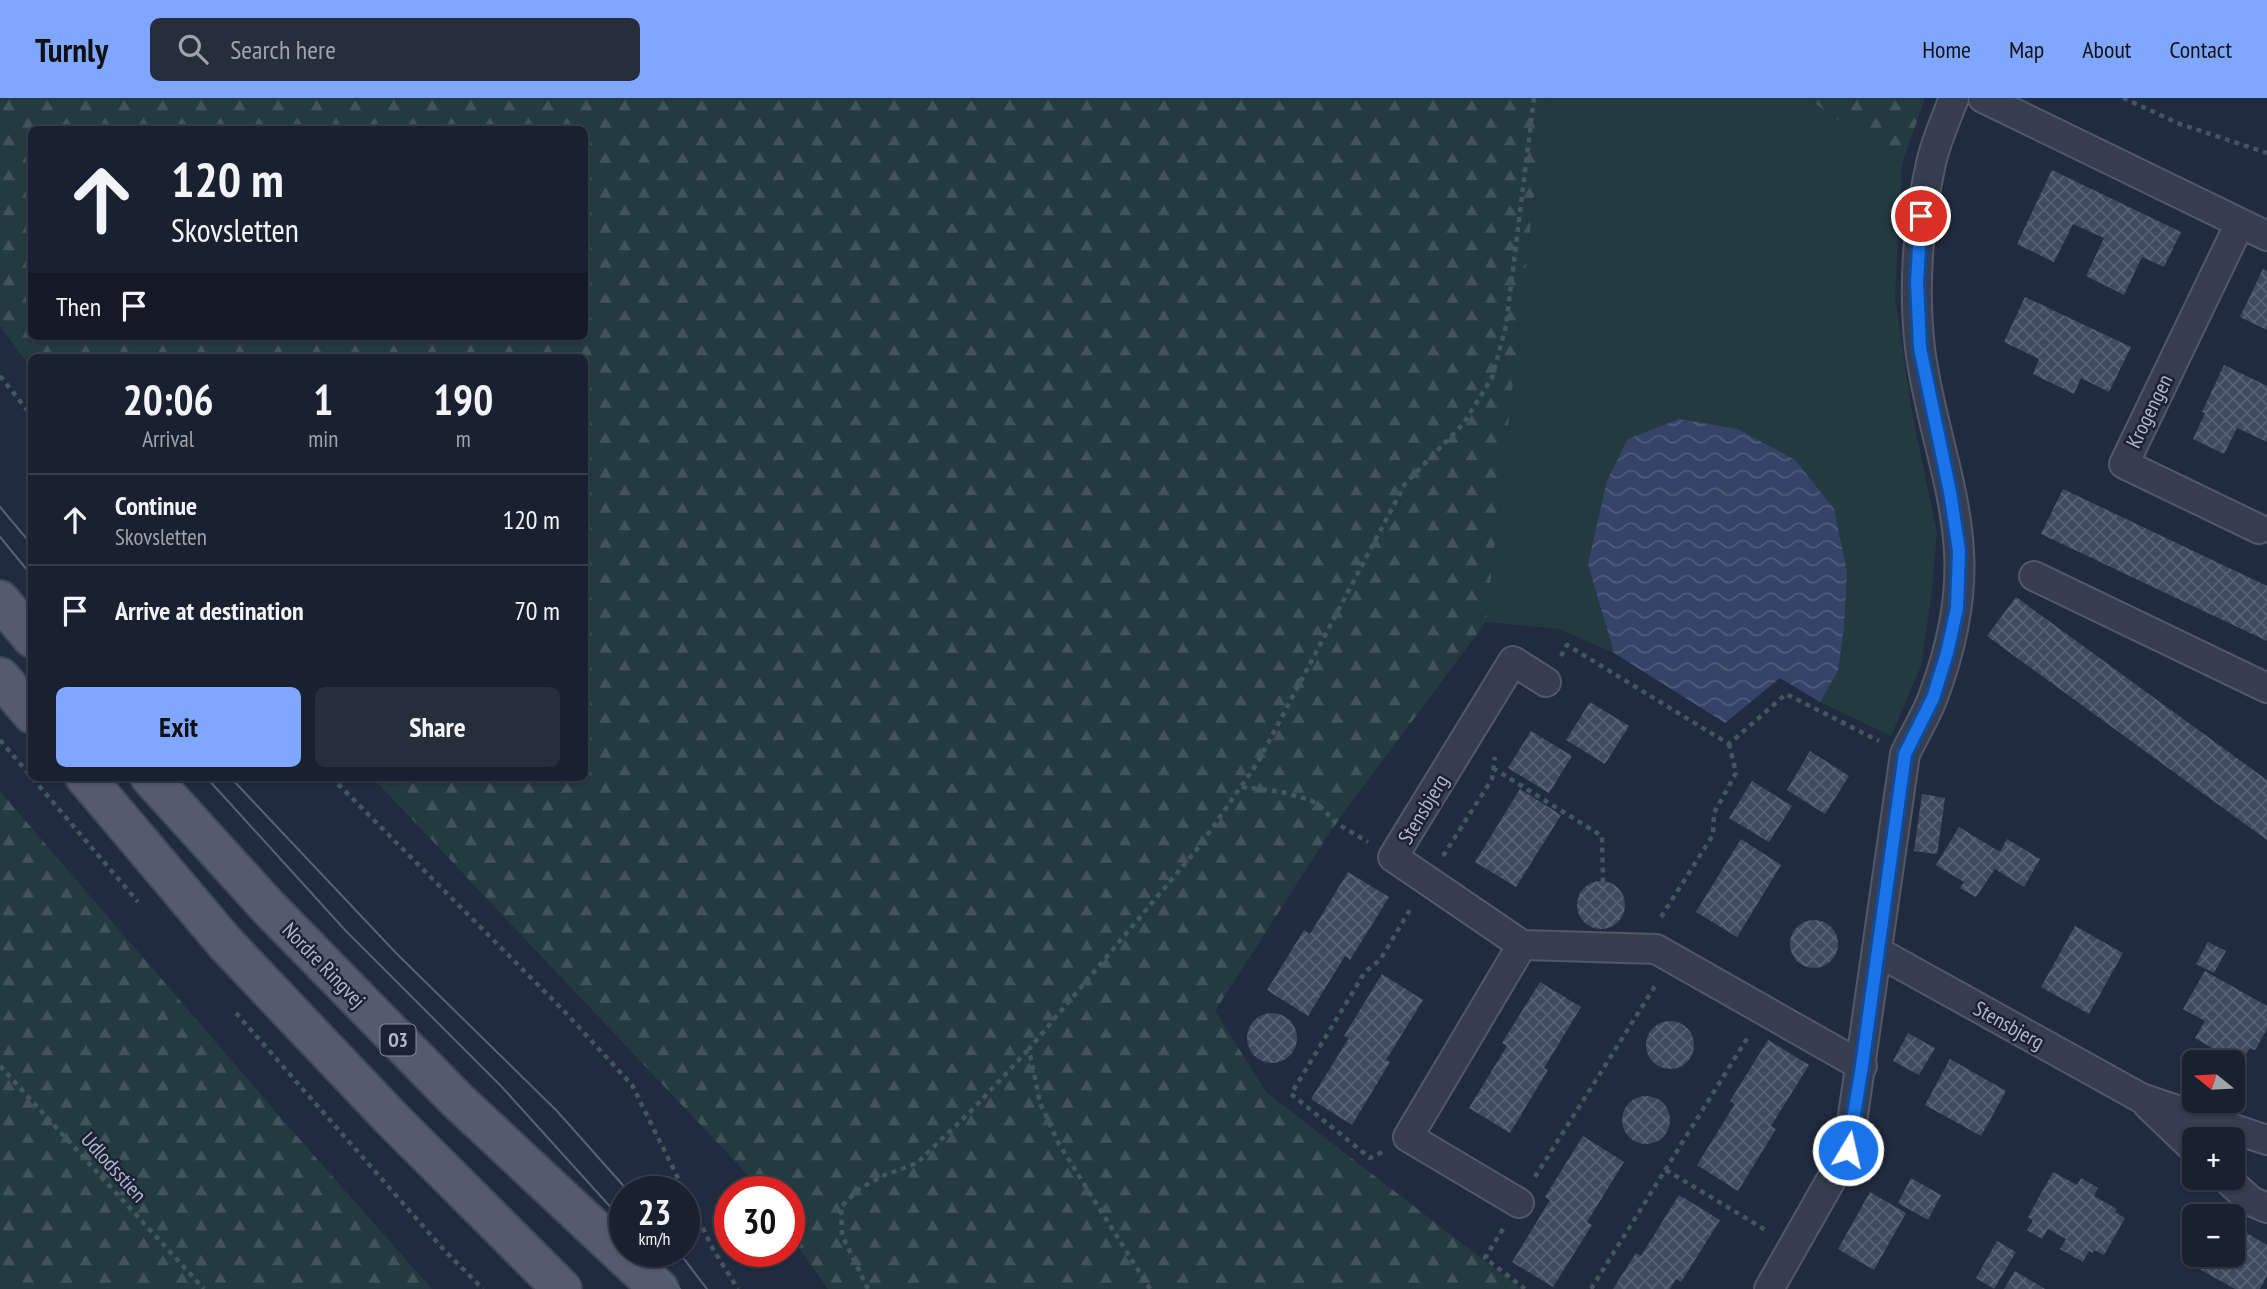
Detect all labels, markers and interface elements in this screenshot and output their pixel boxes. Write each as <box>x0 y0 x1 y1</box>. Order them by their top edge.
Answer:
search box <box>150 18 640 81</box>
text: Turnly <box>35 28 108 71</box>
icon: search <box>174 30 212 68</box>
text: Search here <box>230 33 336 66</box>
text: Home <box>1922 34 1971 65</box>
text: Map <box>2009 34 2044 65</box>
text: About <box>2082 34 2131 65</box>
text: Contact <box>2169 34 2232 65</box>
text: 120 m <box>171 147 284 211</box>
icon: ahead <box>56 154 147 245</box>
pin <box>1891 186 1951 246</box>
icon: arrive <box>1902 197 1940 235</box>
text: Skovsletten <box>171 209 299 251</box>
icon: arrive <box>115 287 153 325</box>
text: Then <box>56 290 101 323</box>
street label: Krogengen <box>2120 370 2178 452</box>
text: 20:06 <box>123 372 214 427</box>
text: 1 <box>313 372 333 427</box>
text: 190 <box>433 372 493 427</box>
text: Arrival <box>142 424 194 453</box>
text: min <box>308 424 338 453</box>
text: m <box>456 424 471 453</box>
text: Continue <box>115 489 197 522</box>
icon: ahead <box>56 501 94 539</box>
text: 120 m <box>502 503 560 536</box>
text: Skovsletten <box>115 522 207 551</box>
icon: arrive <box>56 592 94 630</box>
text: Arrive at destination <box>115 594 304 627</box>
text: 70 m <box>514 594 560 627</box>
button: Exit <box>56 687 301 767</box>
button: Share <box>315 687 560 767</box>
street label: Stensbjerg <box>1392 769 1454 849</box>
street label: Nordre Ringvej <box>277 917 371 1013</box>
street label: Stensbjerg <box>1969 995 2049 1055</box>
road number: O3 <box>380 1024 416 1056</box>
north arrow <box>2182 1050 2245 1113</box>
map controls <box>2182 1050 2245 1267</box>
position arrow <box>1811 1113 1885 1187</box>
street label: Udlodsstien <box>75 1126 153 1208</box>
button: + <box>2182 1127 2245 1190</box>
speed limit sign: 30 <box>714 1176 805 1267</box>
text: 23 <box>638 1189 671 1235</box>
button: − <box>2182 1204 2245 1267</box>
text: km/h <box>639 1227 670 1250</box>

